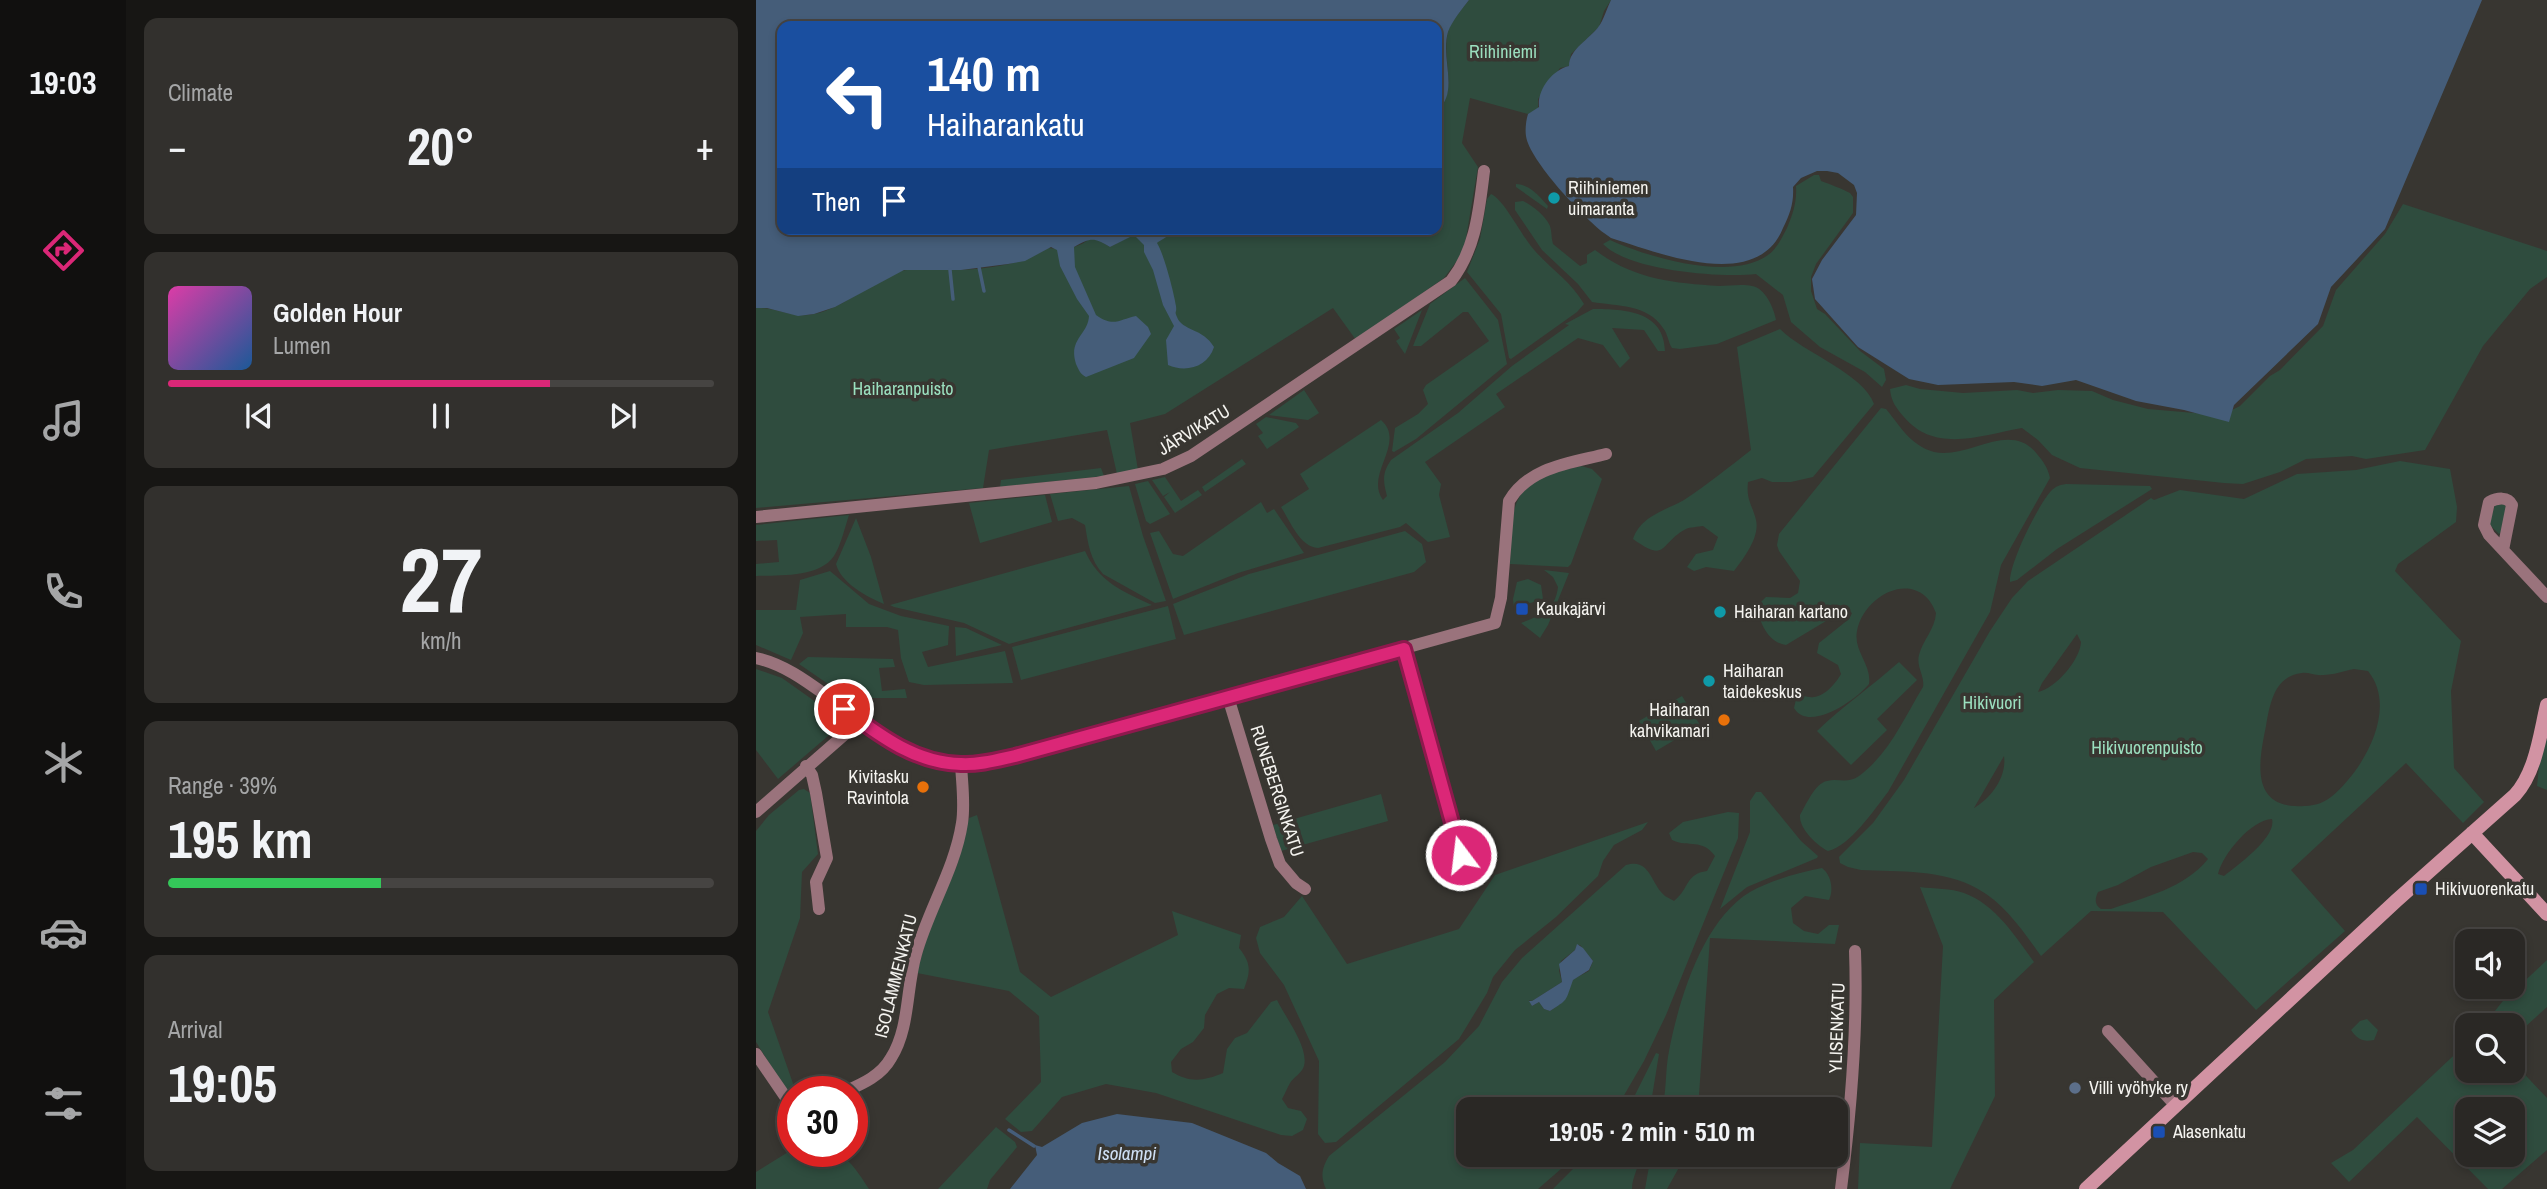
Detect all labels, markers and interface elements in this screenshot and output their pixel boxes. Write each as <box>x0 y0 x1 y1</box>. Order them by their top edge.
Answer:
park label: Riihiniemi <box>1469 39 1537 64</box>
text: 140 m <box>927 40 1041 106</box>
icon: left <box>812 49 903 140</box>
text: 19:03 <box>29 61 97 104</box>
text: Climate <box>168 77 233 108</box>
text: Haiharankatu <box>927 103 1085 146</box>
text: 20° <box>407 111 475 181</box>
text: − <box>168 121 186 172</box>
text: + <box>696 121 714 172</box>
place label: Riihiniemen uimaranta <box>1568 175 1648 221</box>
icon: arrive <box>875 182 913 220</box>
text: Then <box>812 184 861 219</box>
marker: Riihiniemen uimaranta <box>1546 190 1562 206</box>
icon: directions <box>39 226 88 275</box>
text: Golden Hour <box>273 295 402 330</box>
text: Lumen <box>273 330 331 361</box>
park label: Haiharanpuisto <box>853 376 953 401</box>
icon: music <box>39 396 88 445</box>
icon: previous <box>240 397 278 435</box>
icon: pause <box>422 397 460 435</box>
icon: next <box>604 397 642 435</box>
street label: JÄRVIKATU <box>1153 398 1234 461</box>
text: 27 <box>400 518 483 640</box>
icon: phone <box>39 567 88 616</box>
place label: Kaukajärvi <box>1536 596 1606 621</box>
place label: Haiharan kartano <box>1734 599 1848 624</box>
marker: Kaukajärvi <box>1514 601 1530 617</box>
marker: Haiharan kartano <box>1712 604 1728 620</box>
text: km/h <box>421 625 461 656</box>
place label: Haiharan taidekeskus <box>1723 658 1802 704</box>
marker: Haiharan taidekeskus <box>1701 673 1717 689</box>
pin <box>814 679 874 739</box>
icon: arrive <box>825 690 863 728</box>
park label: Hikivuori <box>1962 690 2022 715</box>
place label: Haiharan kahvikamari <box>1630 697 1710 743</box>
marker: Haiharan kahvikamari <box>1716 712 1732 728</box>
street label: RUNEBERGINKATU <box>1244 722 1310 860</box>
park label: Hikivuorenpuisto <box>2091 735 2203 760</box>
icon: climate <box>39 738 88 787</box>
place label: Kivitasku Ravintola <box>847 764 909 810</box>
text: Range · 39% <box>168 770 277 801</box>
marker: Kivitasku Ravintola <box>915 779 931 795</box>
text: 195 km <box>168 804 313 874</box>
position arrow <box>1424 818 1498 892</box>
place label: Hikivuorenkatu <box>2435 876 2534 901</box>
marker: Hikivuorenkatu <box>2413 881 2429 897</box>
icon: car <box>39 908 88 957</box>
street label: ISOLAMMENKATU <box>868 911 923 1040</box>
map controls <box>2455 929 2525 1167</box>
button: sound <box>2455 929 2525 999</box>
street label: YLISENKATU <box>1822 982 1851 1074</box>
button: search <box>2455 1013 2525 1083</box>
text: Arrival <box>168 1014 223 1045</box>
text: 19:05 <box>168 1048 277 1118</box>
place label: Villi vyöhyke ry <box>2089 1075 2189 1100</box>
speed limit sign: 30 <box>777 1076 868 1167</box>
icon: filters <box>39 1079 88 1128</box>
marker: Villi vyöhyke ry <box>2067 1080 2083 1096</box>
button: layers <box>2455 1097 2525 1167</box>
text: 19:05 · 2 min · 510 m <box>1549 1114 1755 1149</box>
place label: Alasenkatu <box>2172 1119 2246 1144</box>
marker: Alasenkatu <box>2151 1124 2167 1140</box>
water label: Isolampi <box>1098 1140 1157 1166</box>

